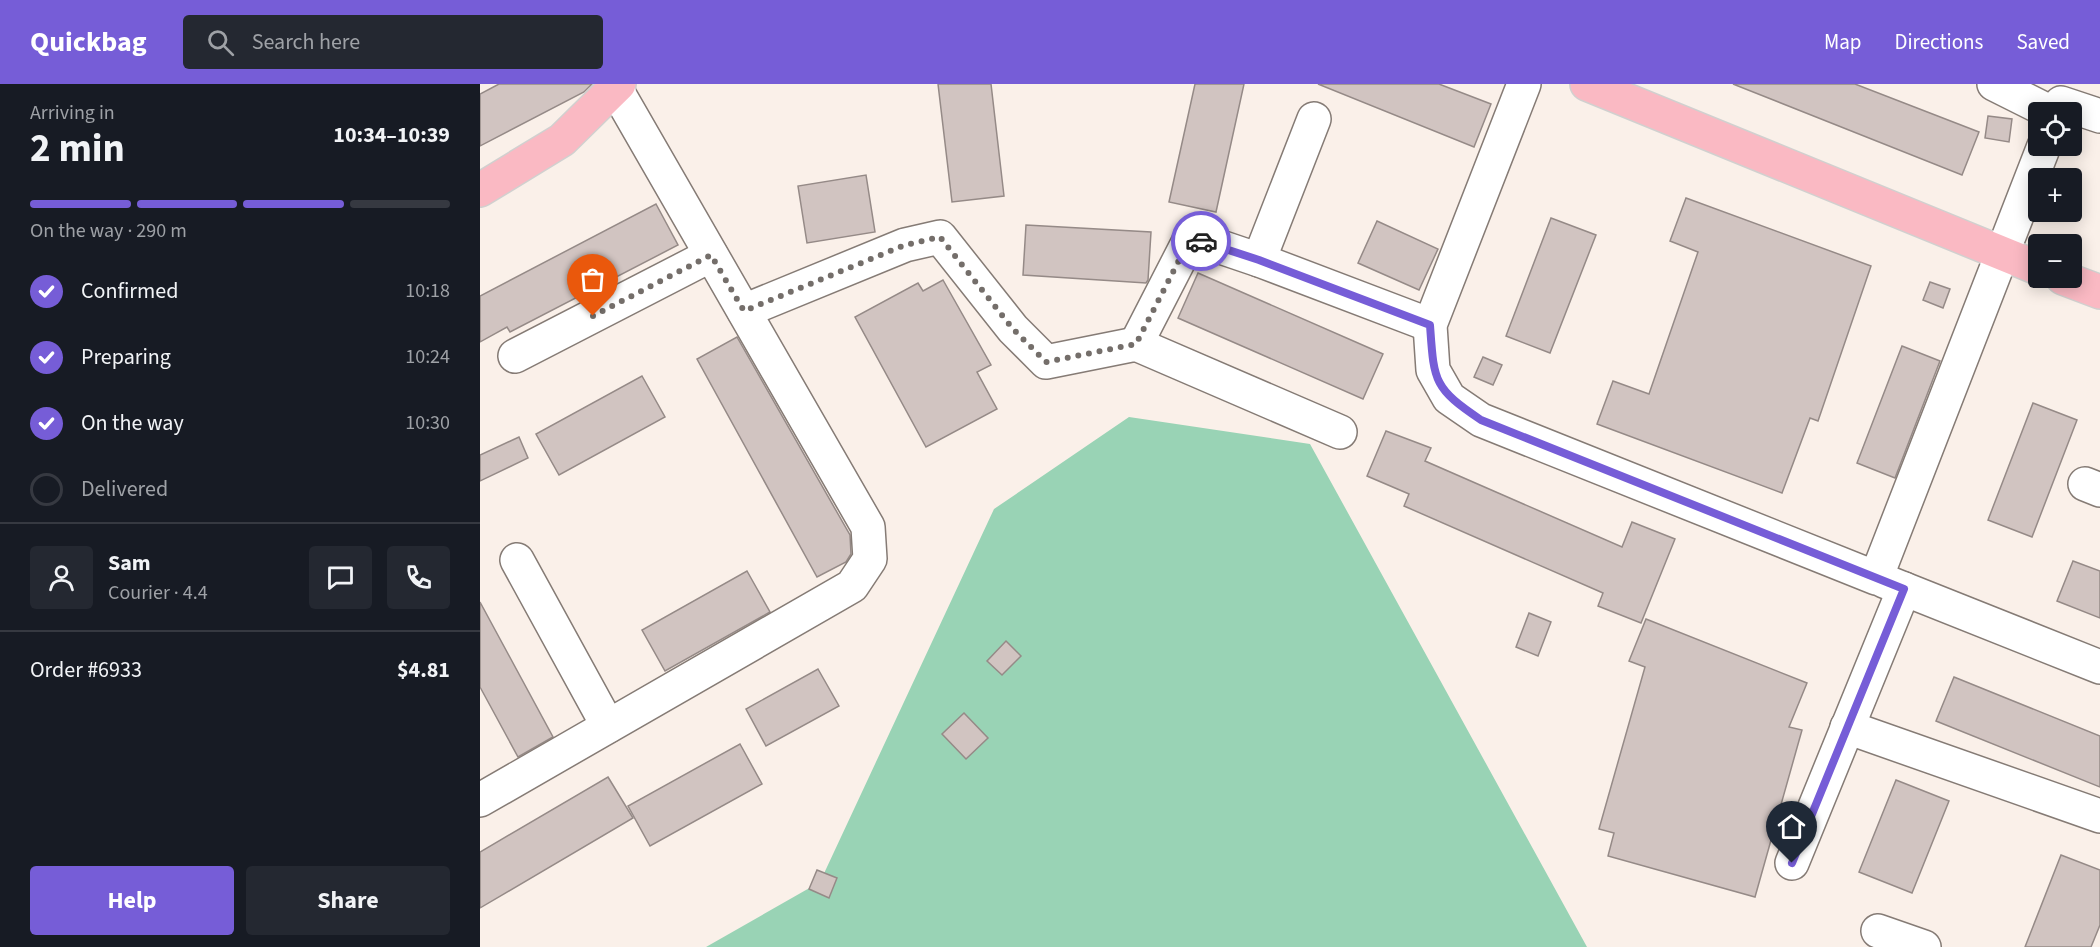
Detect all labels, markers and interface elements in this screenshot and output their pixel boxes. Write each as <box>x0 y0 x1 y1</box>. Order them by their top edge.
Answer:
search box <box>183 15 603 69</box>
text: Quickbag <box>30 22 147 62</box>
icon: search <box>204 26 237 59</box>
text: Search here <box>252 26 360 58</box>
text: Map <box>1824 27 1862 57</box>
text: Directions <box>1895 27 1983 57</box>
text: Saved <box>2016 27 2070 57</box>
text: Arriving in <box>30 99 115 127</box>
map controls <box>2028 102 2082 288</box>
button: locate <box>2028 102 2082 156</box>
text: 10:34–10:39 <box>333 119 450 151</box>
text: 2 min <box>30 121 125 177</box>
button: + <box>2028 168 2082 222</box>
courier <box>1171 211 1231 271</box>
text: On the way · 290 m <box>30 217 187 245</box>
icon: car <box>1185 225 1218 258</box>
button: − <box>2028 234 2082 288</box>
pin <box>567 254 618 316</box>
icon: bag <box>576 263 609 296</box>
icon: check <box>30 275 63 308</box>
text: Confirmed <box>81 275 178 307</box>
text: 10:18 <box>405 277 450 305</box>
icon: check <box>30 341 63 374</box>
text: Preparing <box>81 341 171 373</box>
text: 10:24 <box>405 343 450 371</box>
icon: check <box>30 407 63 440</box>
text: On the way <box>81 407 184 439</box>
text: 10:30 <box>405 409 450 437</box>
text: Delivered <box>81 473 168 505</box>
button: person <box>30 546 93 609</box>
button: chat <box>309 546 372 609</box>
button: phone <box>387 546 450 609</box>
text: Sam <box>108 547 151 579</box>
text: Courier · 4.4 <box>108 579 208 607</box>
text: Order #6933 <box>30 654 142 686</box>
text: $4.81 <box>397 654 450 686</box>
pin <box>1766 801 1817 863</box>
icon: home <box>1775 810 1808 843</box>
button: Help <box>30 866 234 935</box>
button: Share <box>246 866 450 935</box>

